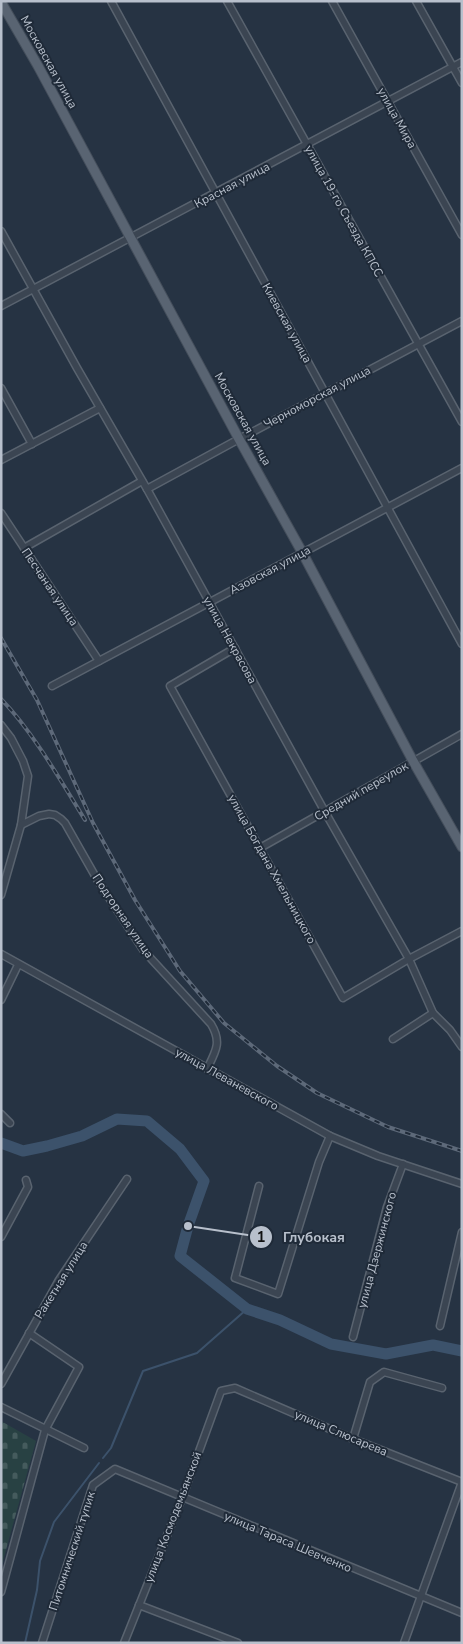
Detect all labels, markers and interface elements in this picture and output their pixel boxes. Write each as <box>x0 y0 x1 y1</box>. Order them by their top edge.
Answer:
street label: Московская улица <box>17 13 81 111</box>
street label: улица Мира <box>374 85 420 151</box>
street label: улица 19-го Съезда КПСС <box>301 142 387 280</box>
street label: Красная улица <box>191 158 273 212</box>
street label: Киевская улица <box>258 280 316 366</box>
street label: Черноморская улица <box>261 362 373 432</box>
street label: Московская улица <box>211 370 275 468</box>
street label: Азовская улица <box>227 542 313 598</box>
street label: Песчаная улица <box>18 545 82 629</box>
street label: улица Некрасова <box>199 593 261 687</box>
street label: Средний переулок <box>311 757 411 824</box>
street label: улица Богдана Хмельницкого <box>224 791 320 947</box>
street label: Подгорная улица <box>89 871 157 961</box>
street label: улица Леваневского <box>172 1044 282 1114</box>
street label: улица Дзержинского <box>354 1190 400 1310</box>
callout: Глубокая <box>248 1222 355 1251</box>
text: 1 <box>256 1227 266 1247</box>
text: Глубокая <box>283 1228 345 1247</box>
street label: Ракетная улица <box>31 1238 91 1322</box>
street label: улица Слюсарева <box>292 1406 390 1460</box>
street label: улица Космодемьянской <box>141 1449 205 1585</box>
street label: Питомнический тупик <box>45 1489 99 1613</box>
street label: улица Тараса Шевченко <box>222 1508 354 1576</box>

